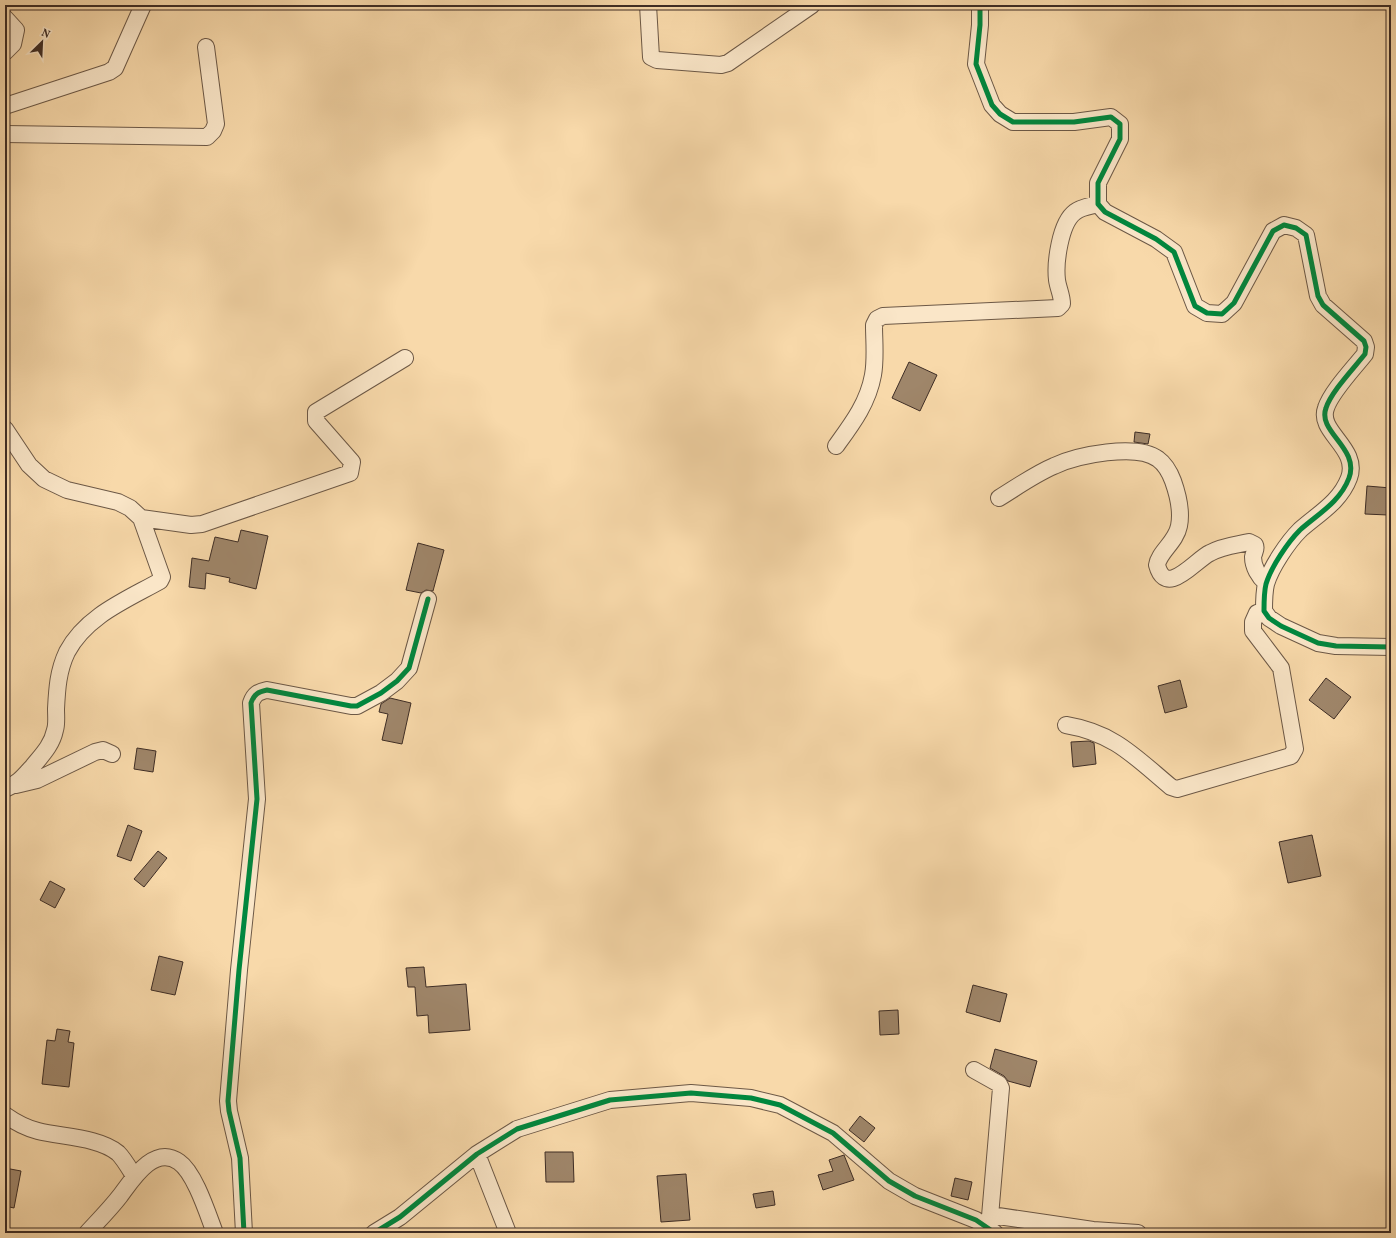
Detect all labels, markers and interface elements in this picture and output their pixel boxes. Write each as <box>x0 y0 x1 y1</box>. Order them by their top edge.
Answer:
north arrow <box>22 22 62 62</box>
text: N <box>39 26 52 43</box>

